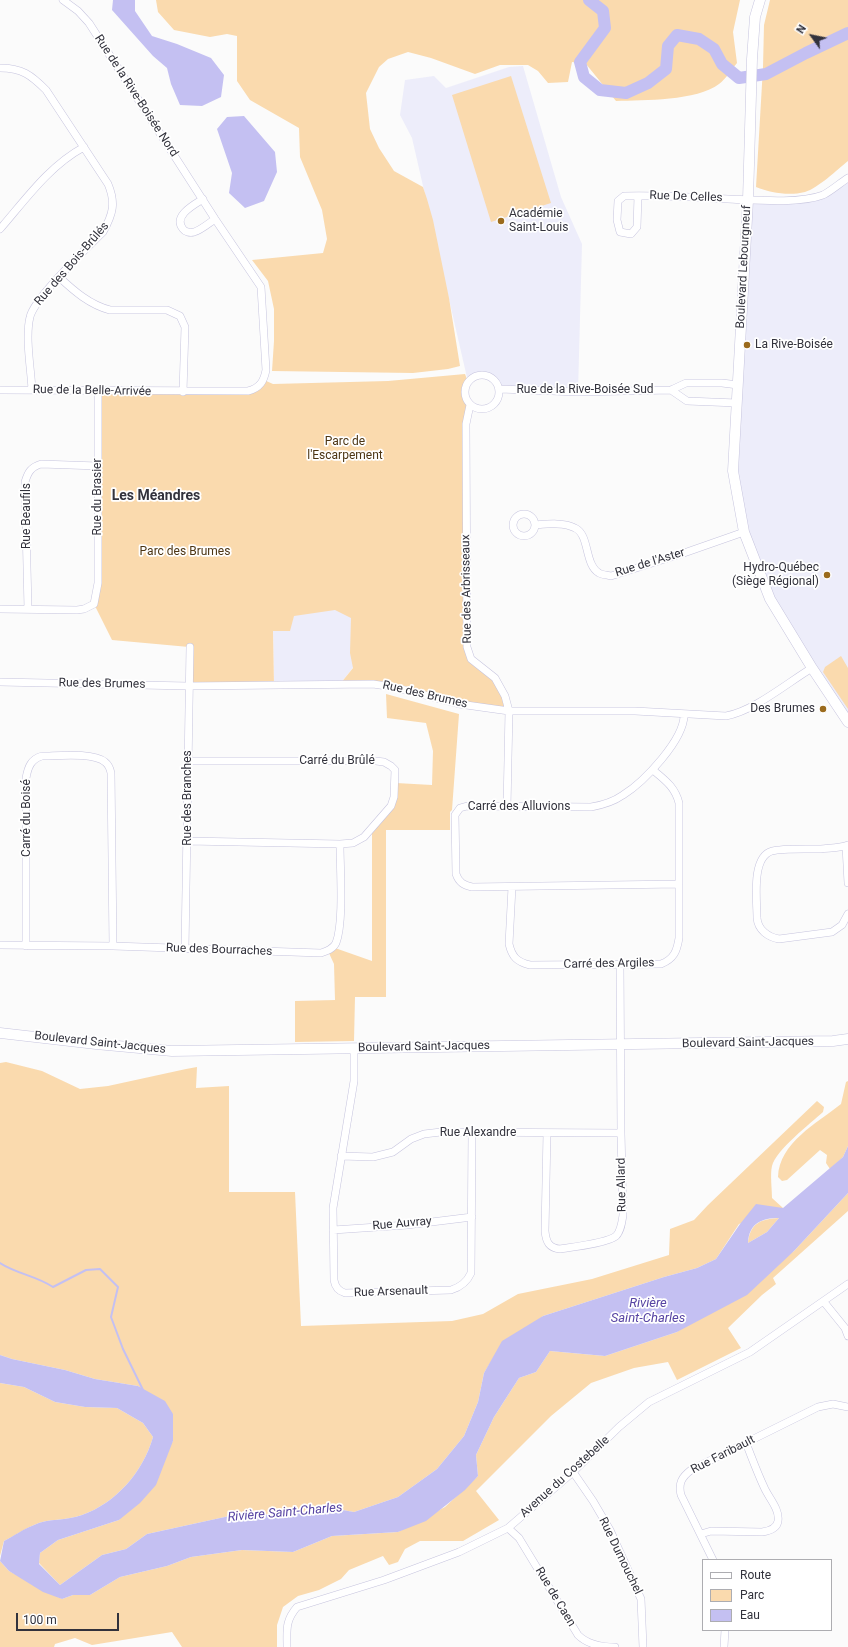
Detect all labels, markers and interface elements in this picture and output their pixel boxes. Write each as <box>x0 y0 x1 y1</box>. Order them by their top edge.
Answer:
north arrow <box>792 16 832 56</box>
text: N <box>794 22 809 36</box>
street label: Rue de la Rive-Boisée Nord <box>91 32 181 160</box>
street label: Rue De Celles <box>649 189 723 205</box>
street label: Boulevard Lebourgneuf <box>734 205 754 329</box>
place label: Académie Saint-Louis <box>509 207 568 235</box>
marker: Académie Saint-Louis <box>496 216 506 226</box>
street label: Rue des Bois-Brûlés <box>32 219 112 309</box>
place label: La Rive-Boisée <box>755 338 833 352</box>
marker: La Rive-Boisée <box>742 340 752 350</box>
street label: Rue de la Belle-Arrivée <box>33 383 151 399</box>
street label: Rue de la Rive-Boisée Sud <box>516 383 654 397</box>
park label: Parc de l'Escarpement <box>307 435 383 463</box>
street label: Rue du Brasier <box>91 458 105 536</box>
street label: Rue Beaufils <box>20 483 34 549</box>
district label: Les Méandres <box>112 488 200 504</box>
street label: Rue des Arbrisseaux <box>459 534 475 644</box>
park label: Parc des Brumes <box>140 545 230 559</box>
street label: Rue de l'Aster <box>613 546 687 580</box>
place label: Hydro-Québec (Siège Régional) <box>732 561 819 589</box>
marker: Hydro-Québec (Siège Régional) <box>822 570 832 580</box>
street label: Rue des Brumes <box>58 676 146 692</box>
street label: Rue des Brumes <box>381 678 469 712</box>
place label: Des Brumes <box>750 702 815 716</box>
marker: Des Brumes <box>818 704 828 714</box>
street label: Rue des Branches <box>181 750 195 846</box>
street label: Carré du Brûlé <box>299 754 375 768</box>
street label: Carré du Boisé <box>20 779 34 857</box>
street label: Carré des Alluvions <box>468 800 570 814</box>
street label: Rue des Bourraches <box>166 941 272 959</box>
street label: Carré des Argiles <box>563 956 655 972</box>
street label: Boulevard Saint-Jacques <box>34 1029 166 1057</box>
street label: Boulevard Saint-Jacques <box>682 1035 814 1051</box>
street label: Boulevard Saint-Jacques <box>358 1039 490 1055</box>
street label: Rue Alexandre <box>440 1126 516 1140</box>
street label: Rue Allard <box>614 1158 630 1212</box>
street label: Rue Auvray <box>372 1214 432 1234</box>
street label: Rue Arsenault <box>354 1284 428 1300</box>
water label: Rivière Saint-Charles <box>611 1296 685 1327</box>
street label: Avenue du Costebelle <box>517 1433 613 1521</box>
street label: Rue Faribault <box>689 1433 757 1477</box>
water label: Rivière Saint-Charles <box>227 1500 343 1526</box>
street label: Rue Dumouchel <box>595 1515 645 1597</box>
legend <box>702 1559 832 1631</box>
street label: Rue de Caen <box>532 1565 578 1629</box>
text: Route <box>740 1568 771 1582</box>
text: Parc <box>740 1588 764 1602</box>
scale bar <box>18 1605 121 1631</box>
text: Eau <box>740 1608 760 1622</box>
text: 100 m <box>23 1613 57 1627</box>

